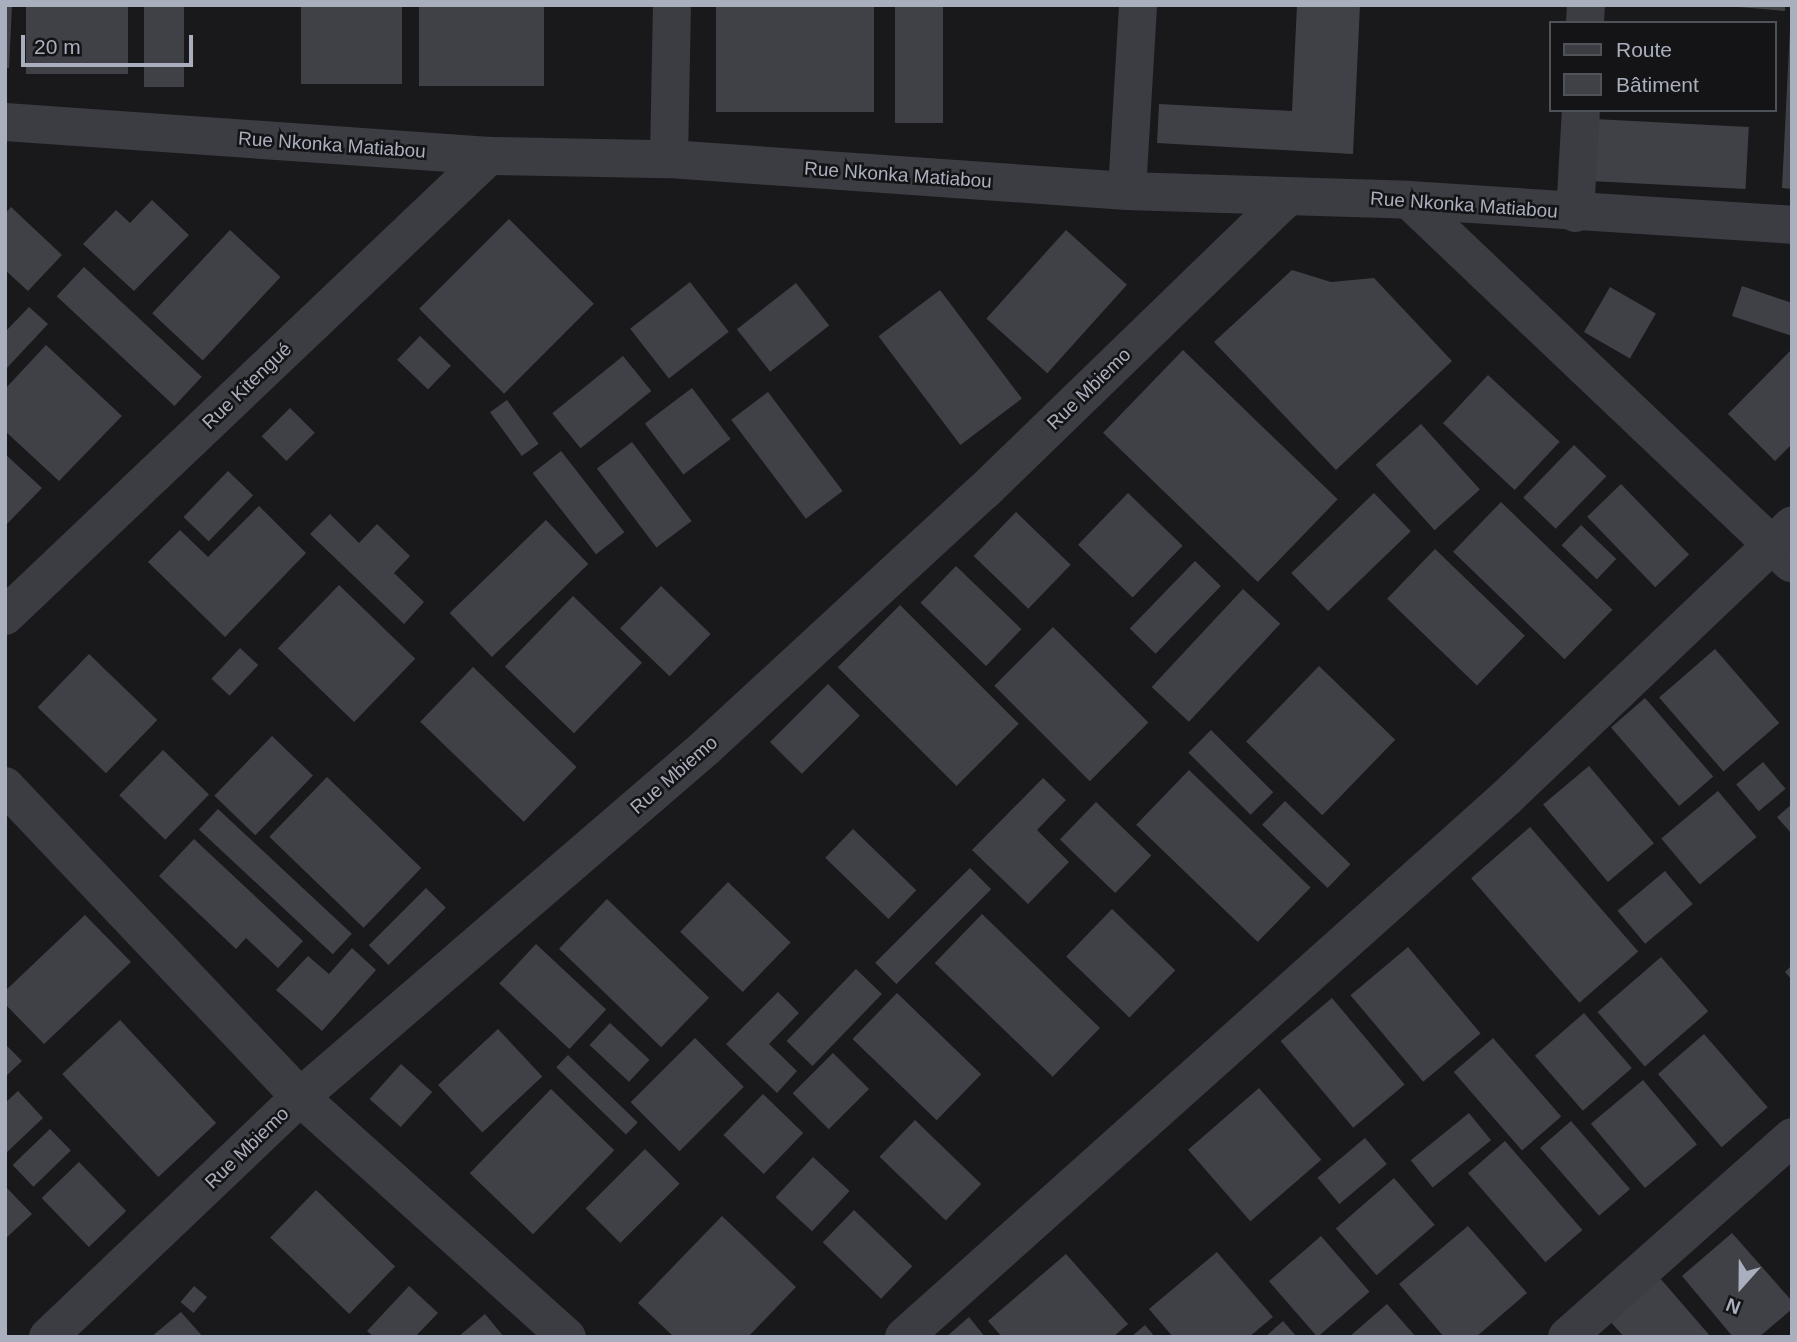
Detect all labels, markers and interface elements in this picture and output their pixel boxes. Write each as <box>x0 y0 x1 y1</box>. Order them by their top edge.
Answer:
scale bar <box>24 21 196 65</box>
legend <box>1548 21 1776 112</box>
text: 20 m <box>34 35 81 58</box>
text: Route <box>1616 38 1672 61</box>
text: Bâtiment <box>1616 73 1699 96</box>
street label: Rue Nkonka Matiabou <box>237 127 427 163</box>
street label: Rue Nkonka Matiabou <box>803 157 993 193</box>
street label: Rue Nkonka Matiabou <box>1369 187 1559 223</box>
street label: Rue Kitengué <box>198 338 296 434</box>
street label: Rue Mbiemo <box>1042 343 1136 435</box>
street label: Rue Mbiemo <box>626 731 722 819</box>
street label: Rue Mbiemo <box>200 1102 294 1194</box>
north arrow <box>1706 1251 1776 1321</box>
text: N <box>1723 1294 1743 1318</box>

